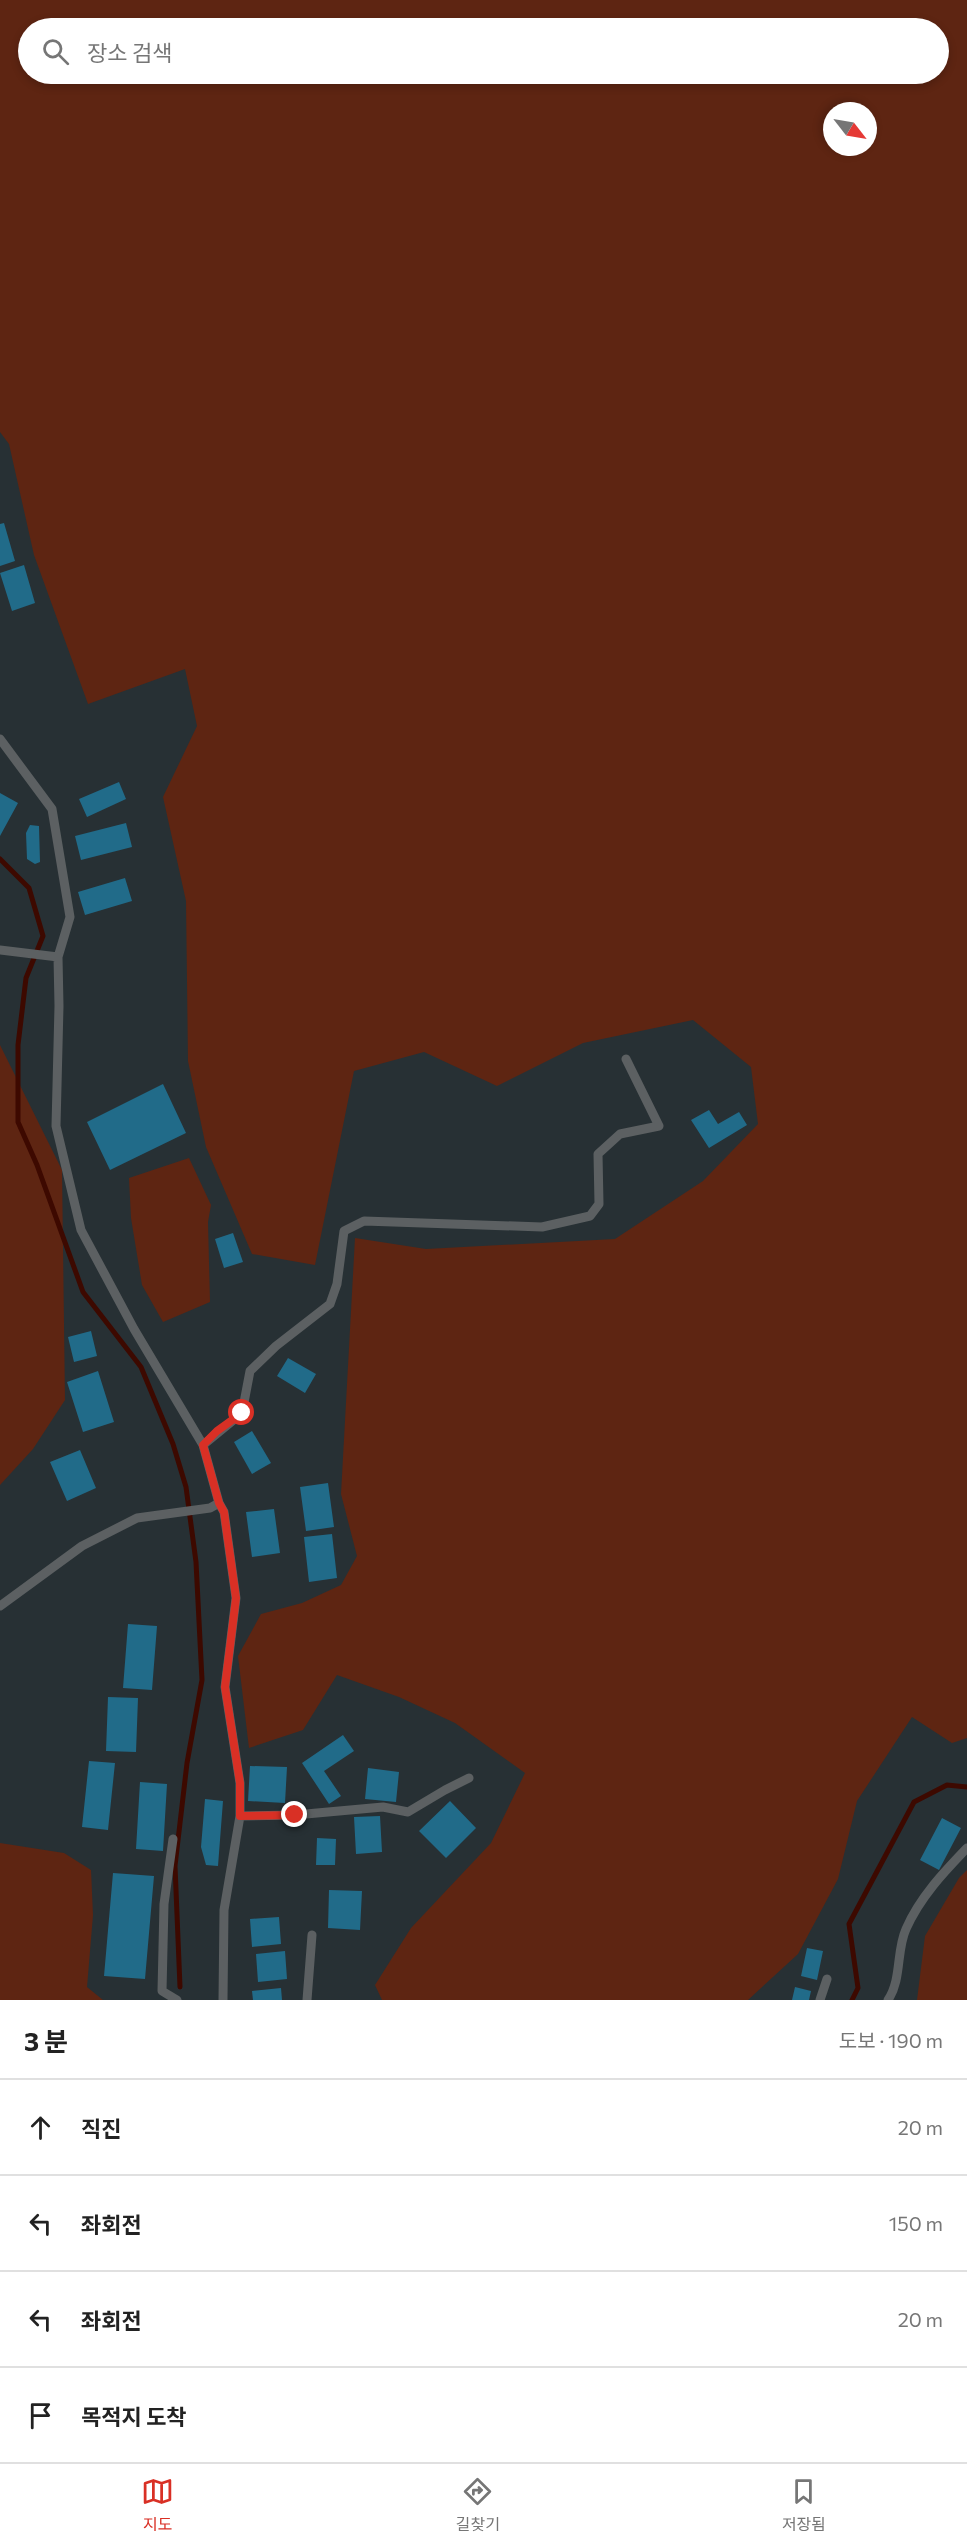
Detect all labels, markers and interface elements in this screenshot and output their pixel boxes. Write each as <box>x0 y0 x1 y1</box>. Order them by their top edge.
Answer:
search box <box>18 18 949 84</box>
icon: search <box>39 35 72 68</box>
text: 장소 검색 <box>87 39 172 66</box>
north arrow <box>823 102 877 156</box>
route start <box>228 1399 254 1425</box>
route end <box>281 1801 307 1827</box>
text: 3 분 <box>24 2025 68 2056</box>
text: 도보 · 190 m <box>839 2028 943 2052</box>
icon: ahead <box>24 2111 57 2144</box>
text: 직진 <box>81 2115 121 2142</box>
text: 20 m <box>898 2115 943 2139</box>
icon: left <box>24 2207 57 2240</box>
text: 좌회전 <box>81 2211 142 2238</box>
text: 150 m <box>889 2211 943 2235</box>
icon: left <box>24 2303 57 2336</box>
text: 좌회전 <box>81 2307 142 2334</box>
text: 20 m <box>898 2307 943 2331</box>
icon: arrive <box>24 2399 57 2432</box>
text: 목적지 도착 <box>81 2403 186 2430</box>
tab: 지도 <box>141 2475 174 2535</box>
tab: 길찾기 <box>456 2475 500 2535</box>
tab: 저장됨 <box>782 2475 826 2535</box>

